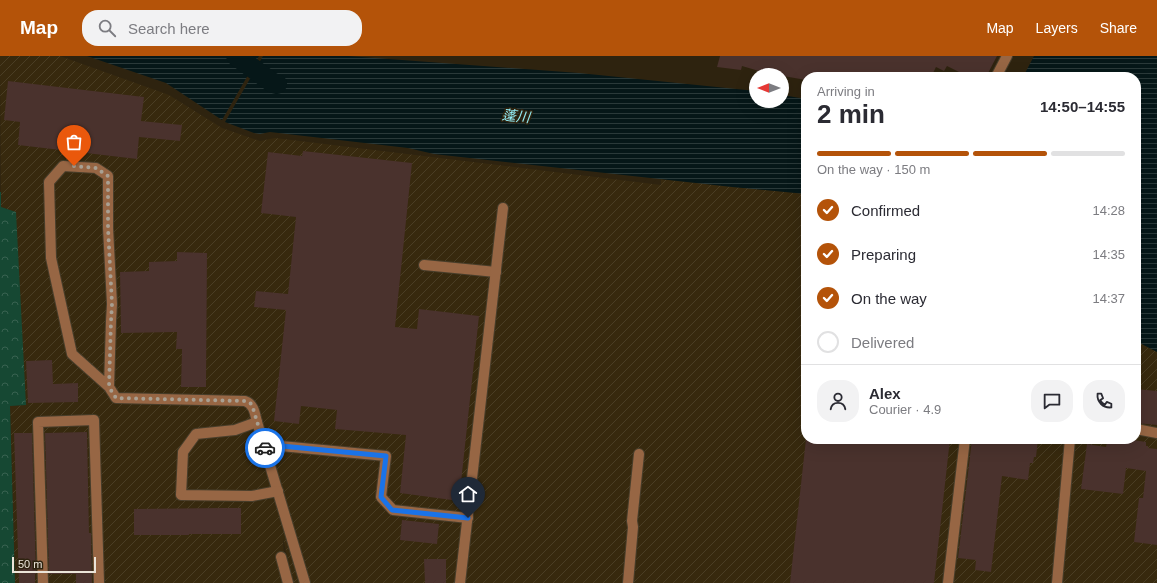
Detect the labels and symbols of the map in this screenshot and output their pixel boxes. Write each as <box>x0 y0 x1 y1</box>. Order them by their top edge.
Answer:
north arrow <box>749 68 789 108</box>
water label: 蓬川 <box>501 107 533 126</box>
pin <box>57 125 91 166</box>
courier <box>245 428 285 468</box>
pin <box>451 477 485 518</box>
scale bar <box>12 555 96 574</box>

